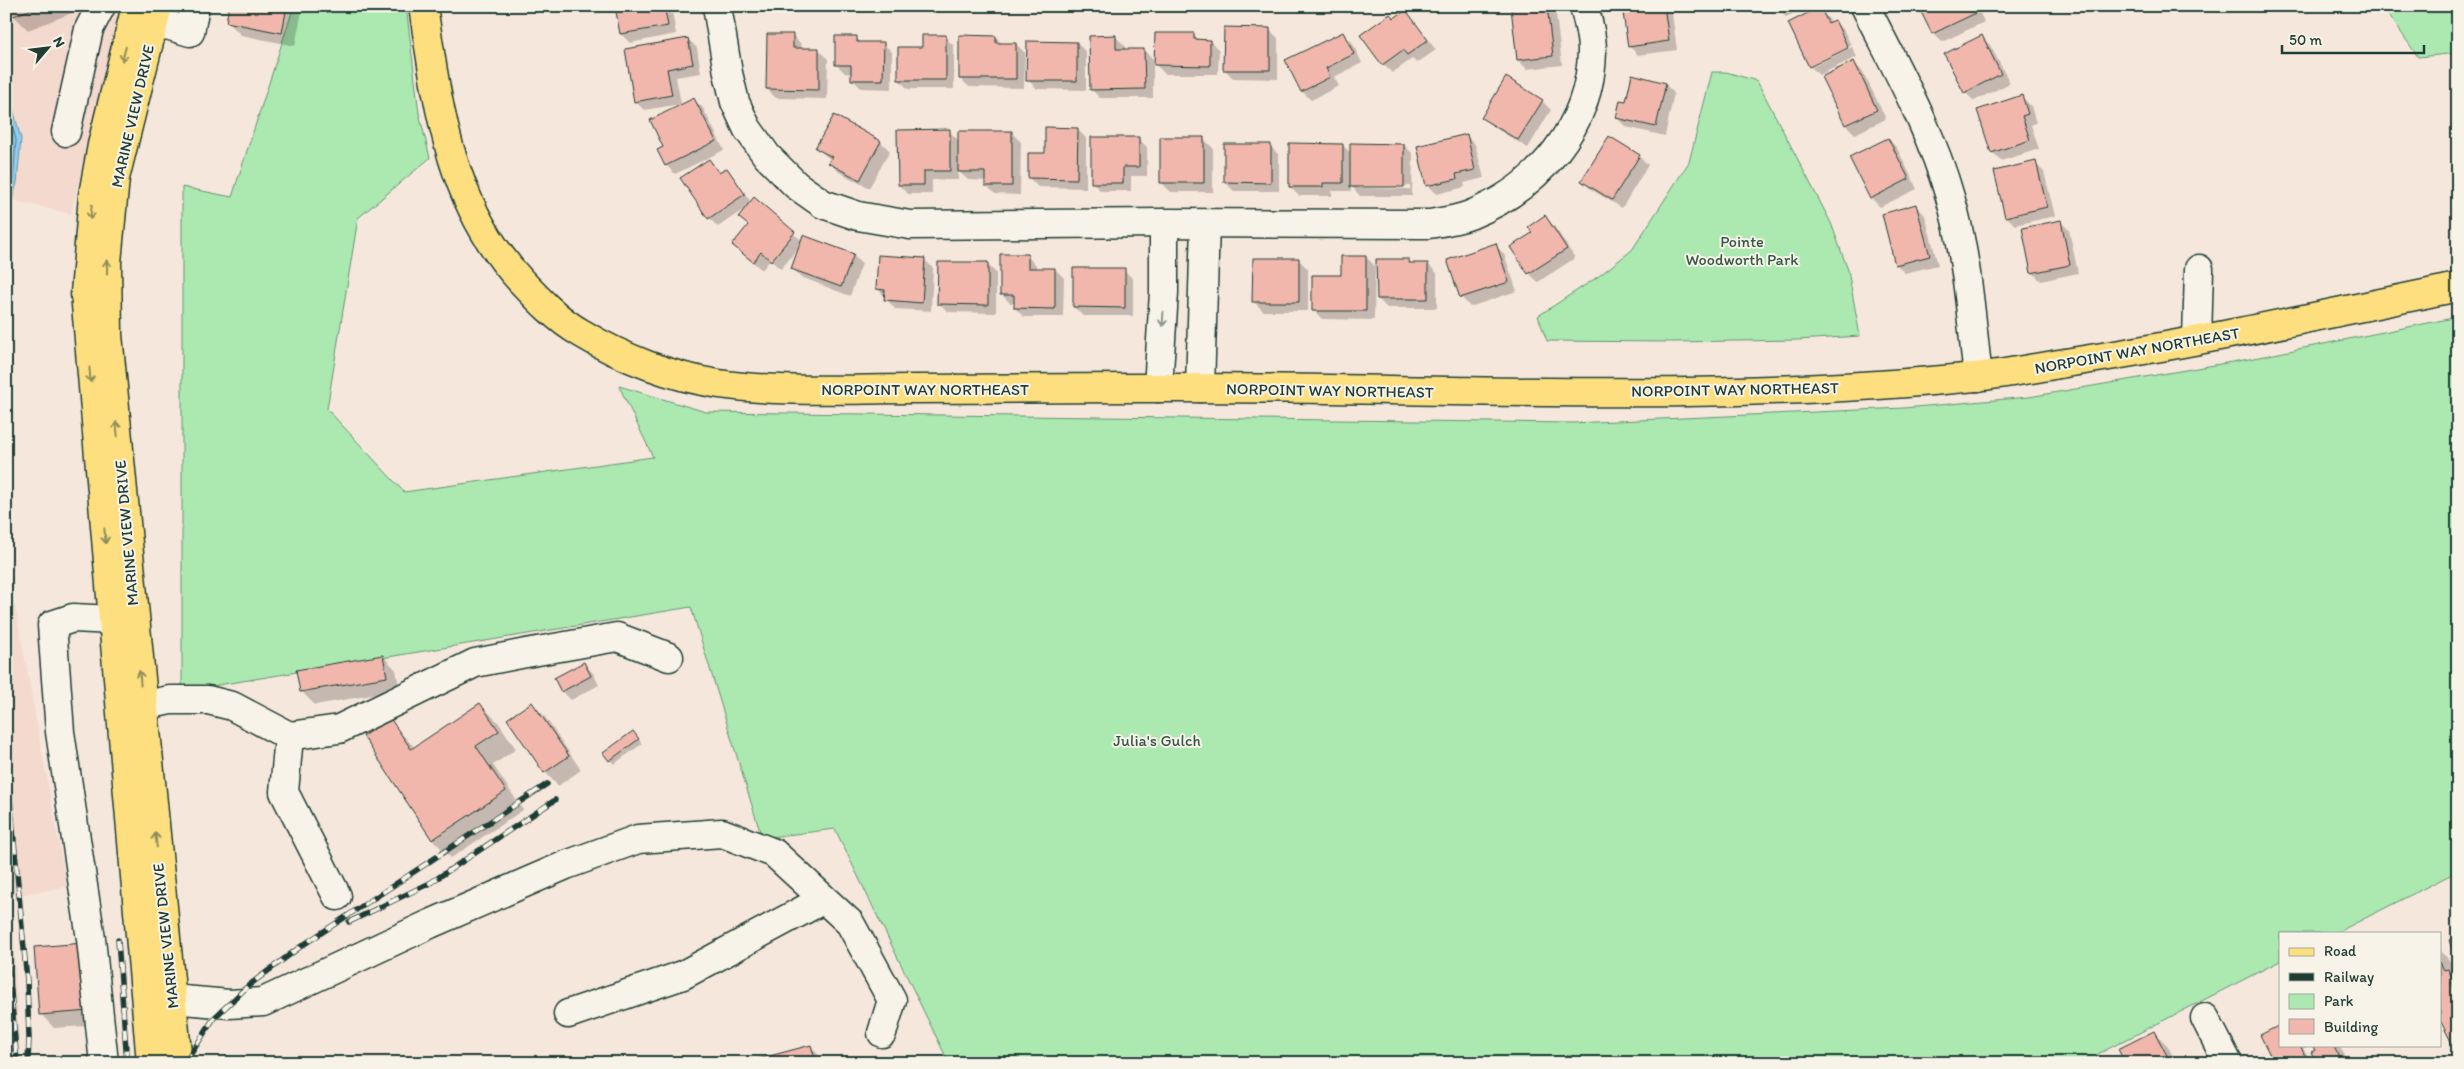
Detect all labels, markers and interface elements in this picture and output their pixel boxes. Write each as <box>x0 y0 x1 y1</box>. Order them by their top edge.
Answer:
north arrow <box>22 22 72 72</box>
scale bar <box>2282 22 2424 54</box>
text: 50 m <box>2289 31 2322 49</box>
text: N <box>49 34 69 50</box>
street label: MARINE VIEW DRIVE <box>107 43 158 190</box>
one-way arrow <box>119 45 128 61</box>
one-way arrow <box>86 204 96 220</box>
park label: Pointe Woodworth Park <box>1685 232 1799 269</box>
one-way arrow <box>102 260 112 276</box>
one-way arrow <box>1158 310 1167 326</box>
street label: NORPOINT WAY NORTHEAST <box>2033 323 2241 378</box>
one-way arrow <box>86 366 95 382</box>
street label: NORPOINT WAY NORTHEAST <box>1631 378 1839 401</box>
street label: NORPOINT WAY NORTHEAST <box>1226 379 1434 402</box>
street label: NORPOINT WAY NORTHEAST <box>821 380 1029 399</box>
one-way arrow <box>112 422 122 438</box>
street label: MARINE VIEW DRIVE <box>111 459 142 607</box>
one-way arrow <box>100 528 110 544</box>
one-way arrow <box>135 671 144 687</box>
park label: Julia's Gulch <box>1113 731 1201 750</box>
one-way arrow <box>151 832 161 848</box>
street label: MARINE VIEW DRIVE <box>148 862 183 1010</box>
legend <box>2279 932 2442 1046</box>
text: Road <box>2324 942 2357 960</box>
text: Railway <box>2324 968 2374 986</box>
text: Park <box>2324 992 2354 1010</box>
text: Building <box>2324 1018 2378 1036</box>

